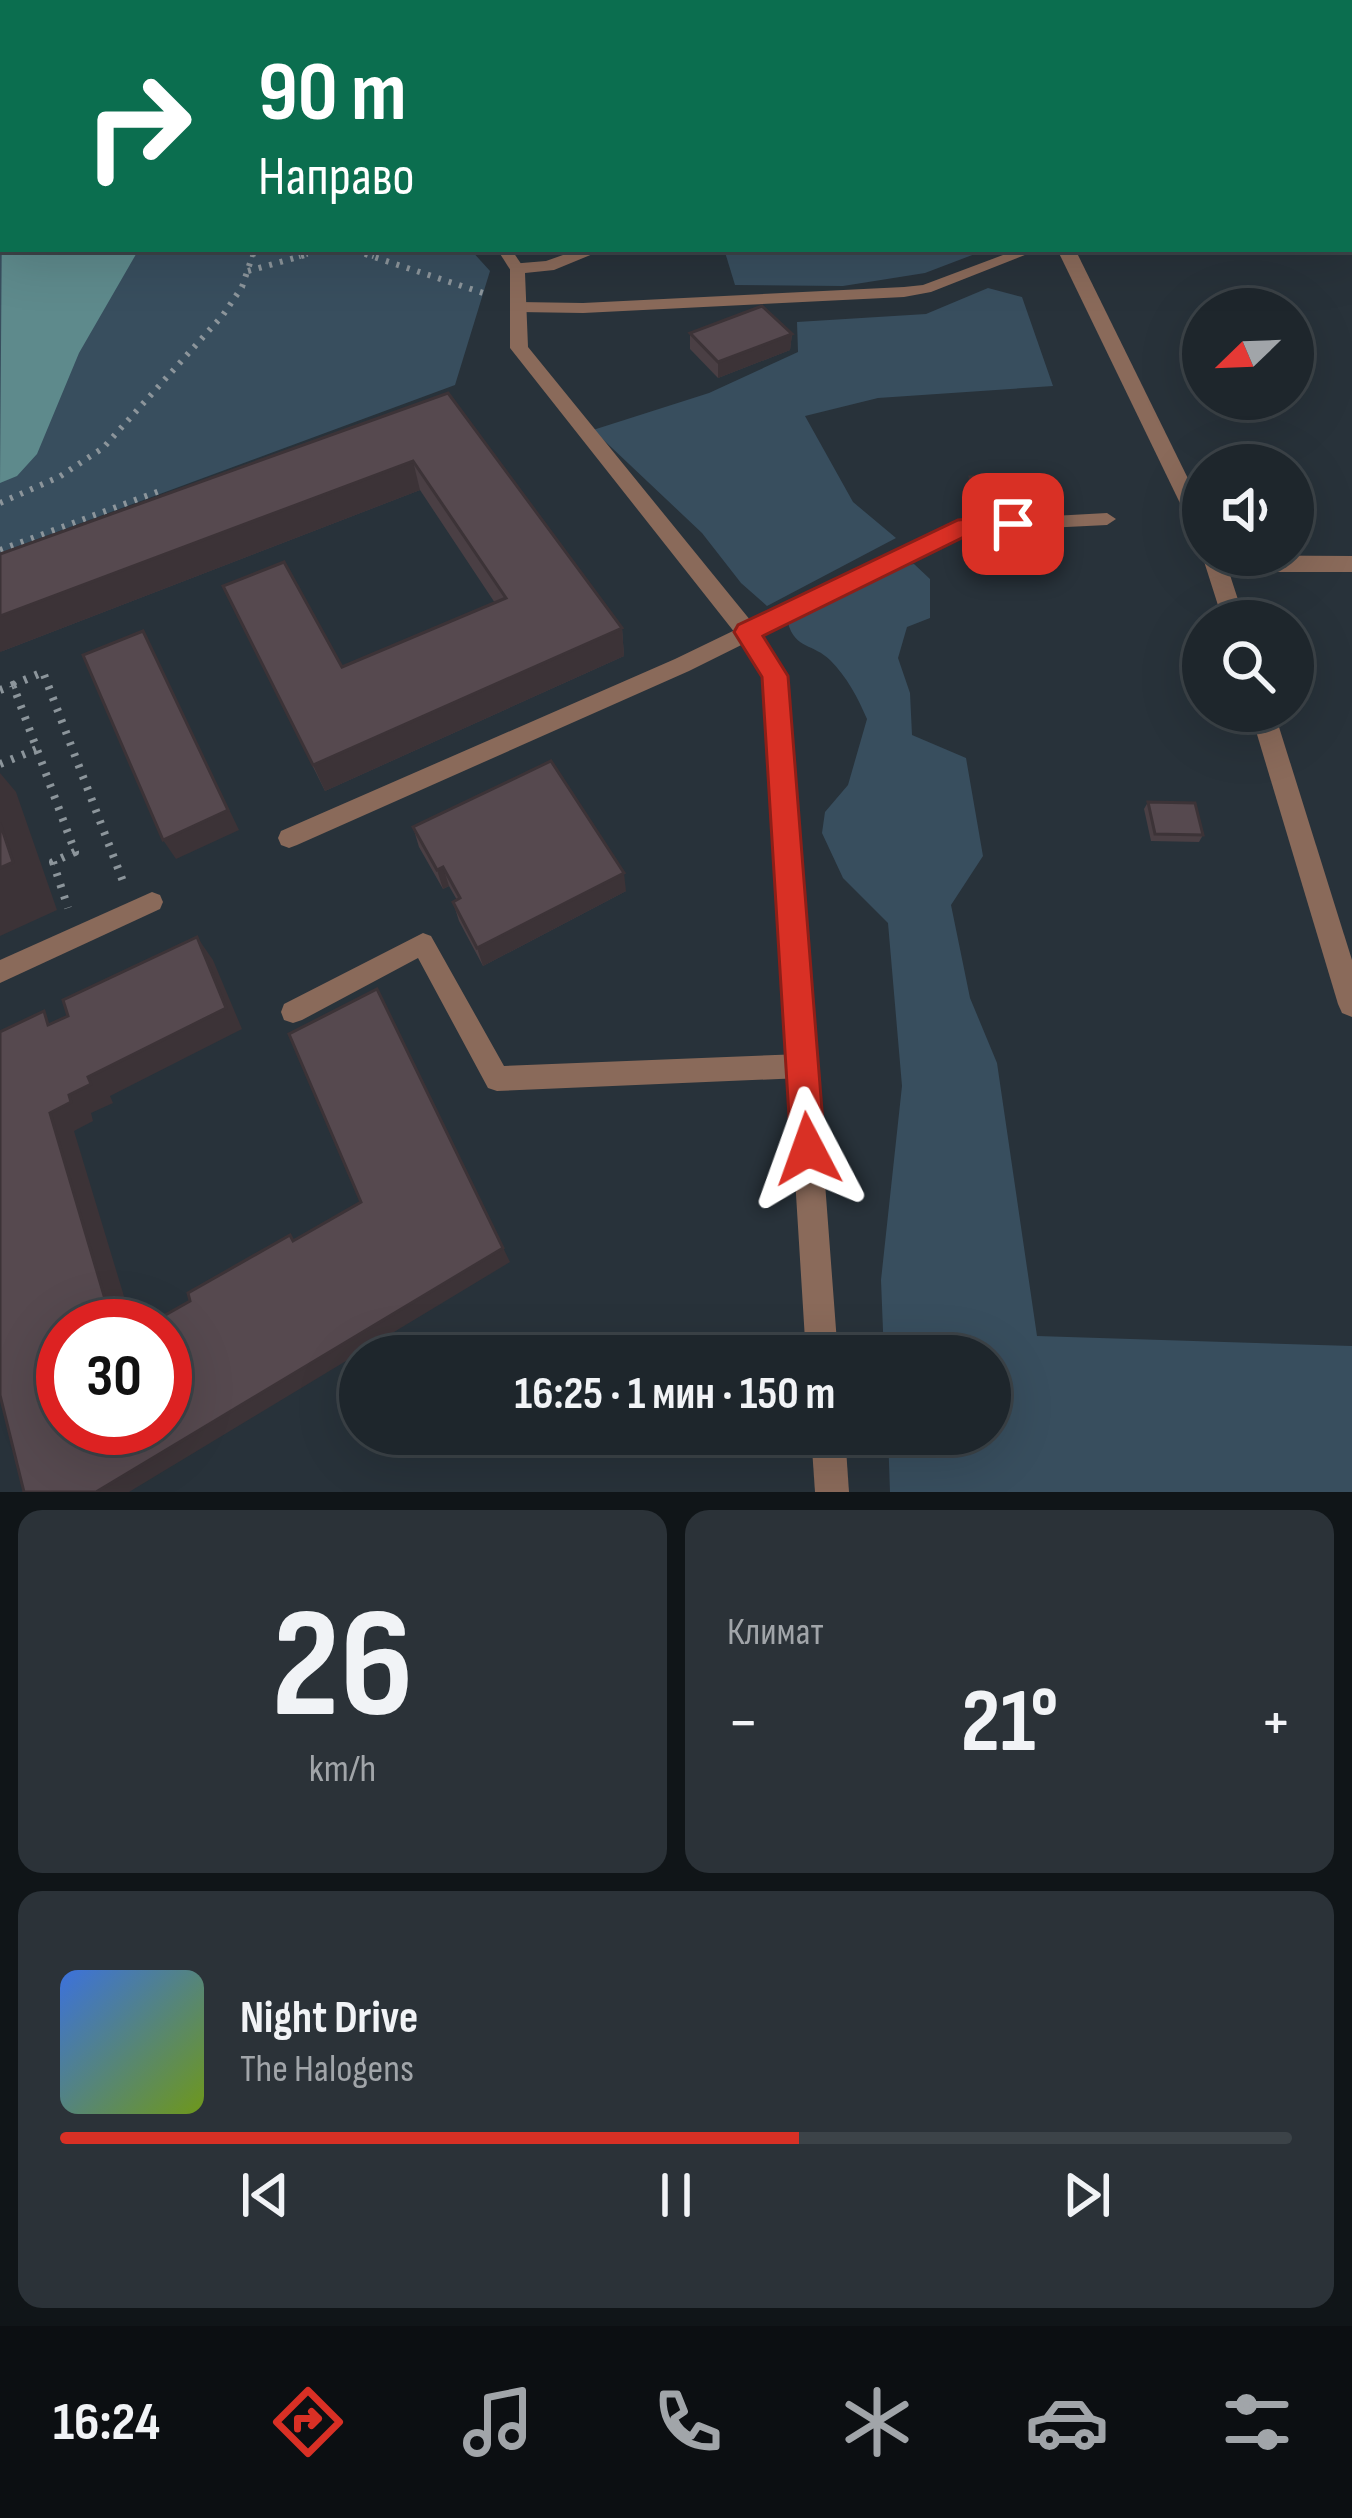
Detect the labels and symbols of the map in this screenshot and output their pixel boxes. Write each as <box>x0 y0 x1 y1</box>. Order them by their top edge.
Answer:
north arrow <box>1182 288 1314 420</box>
pin <box>962 473 1064 575</box>
position arrow <box>745 1086 871 1212</box>
speed limit sign: 30 <box>36 1299 192 1455</box>

